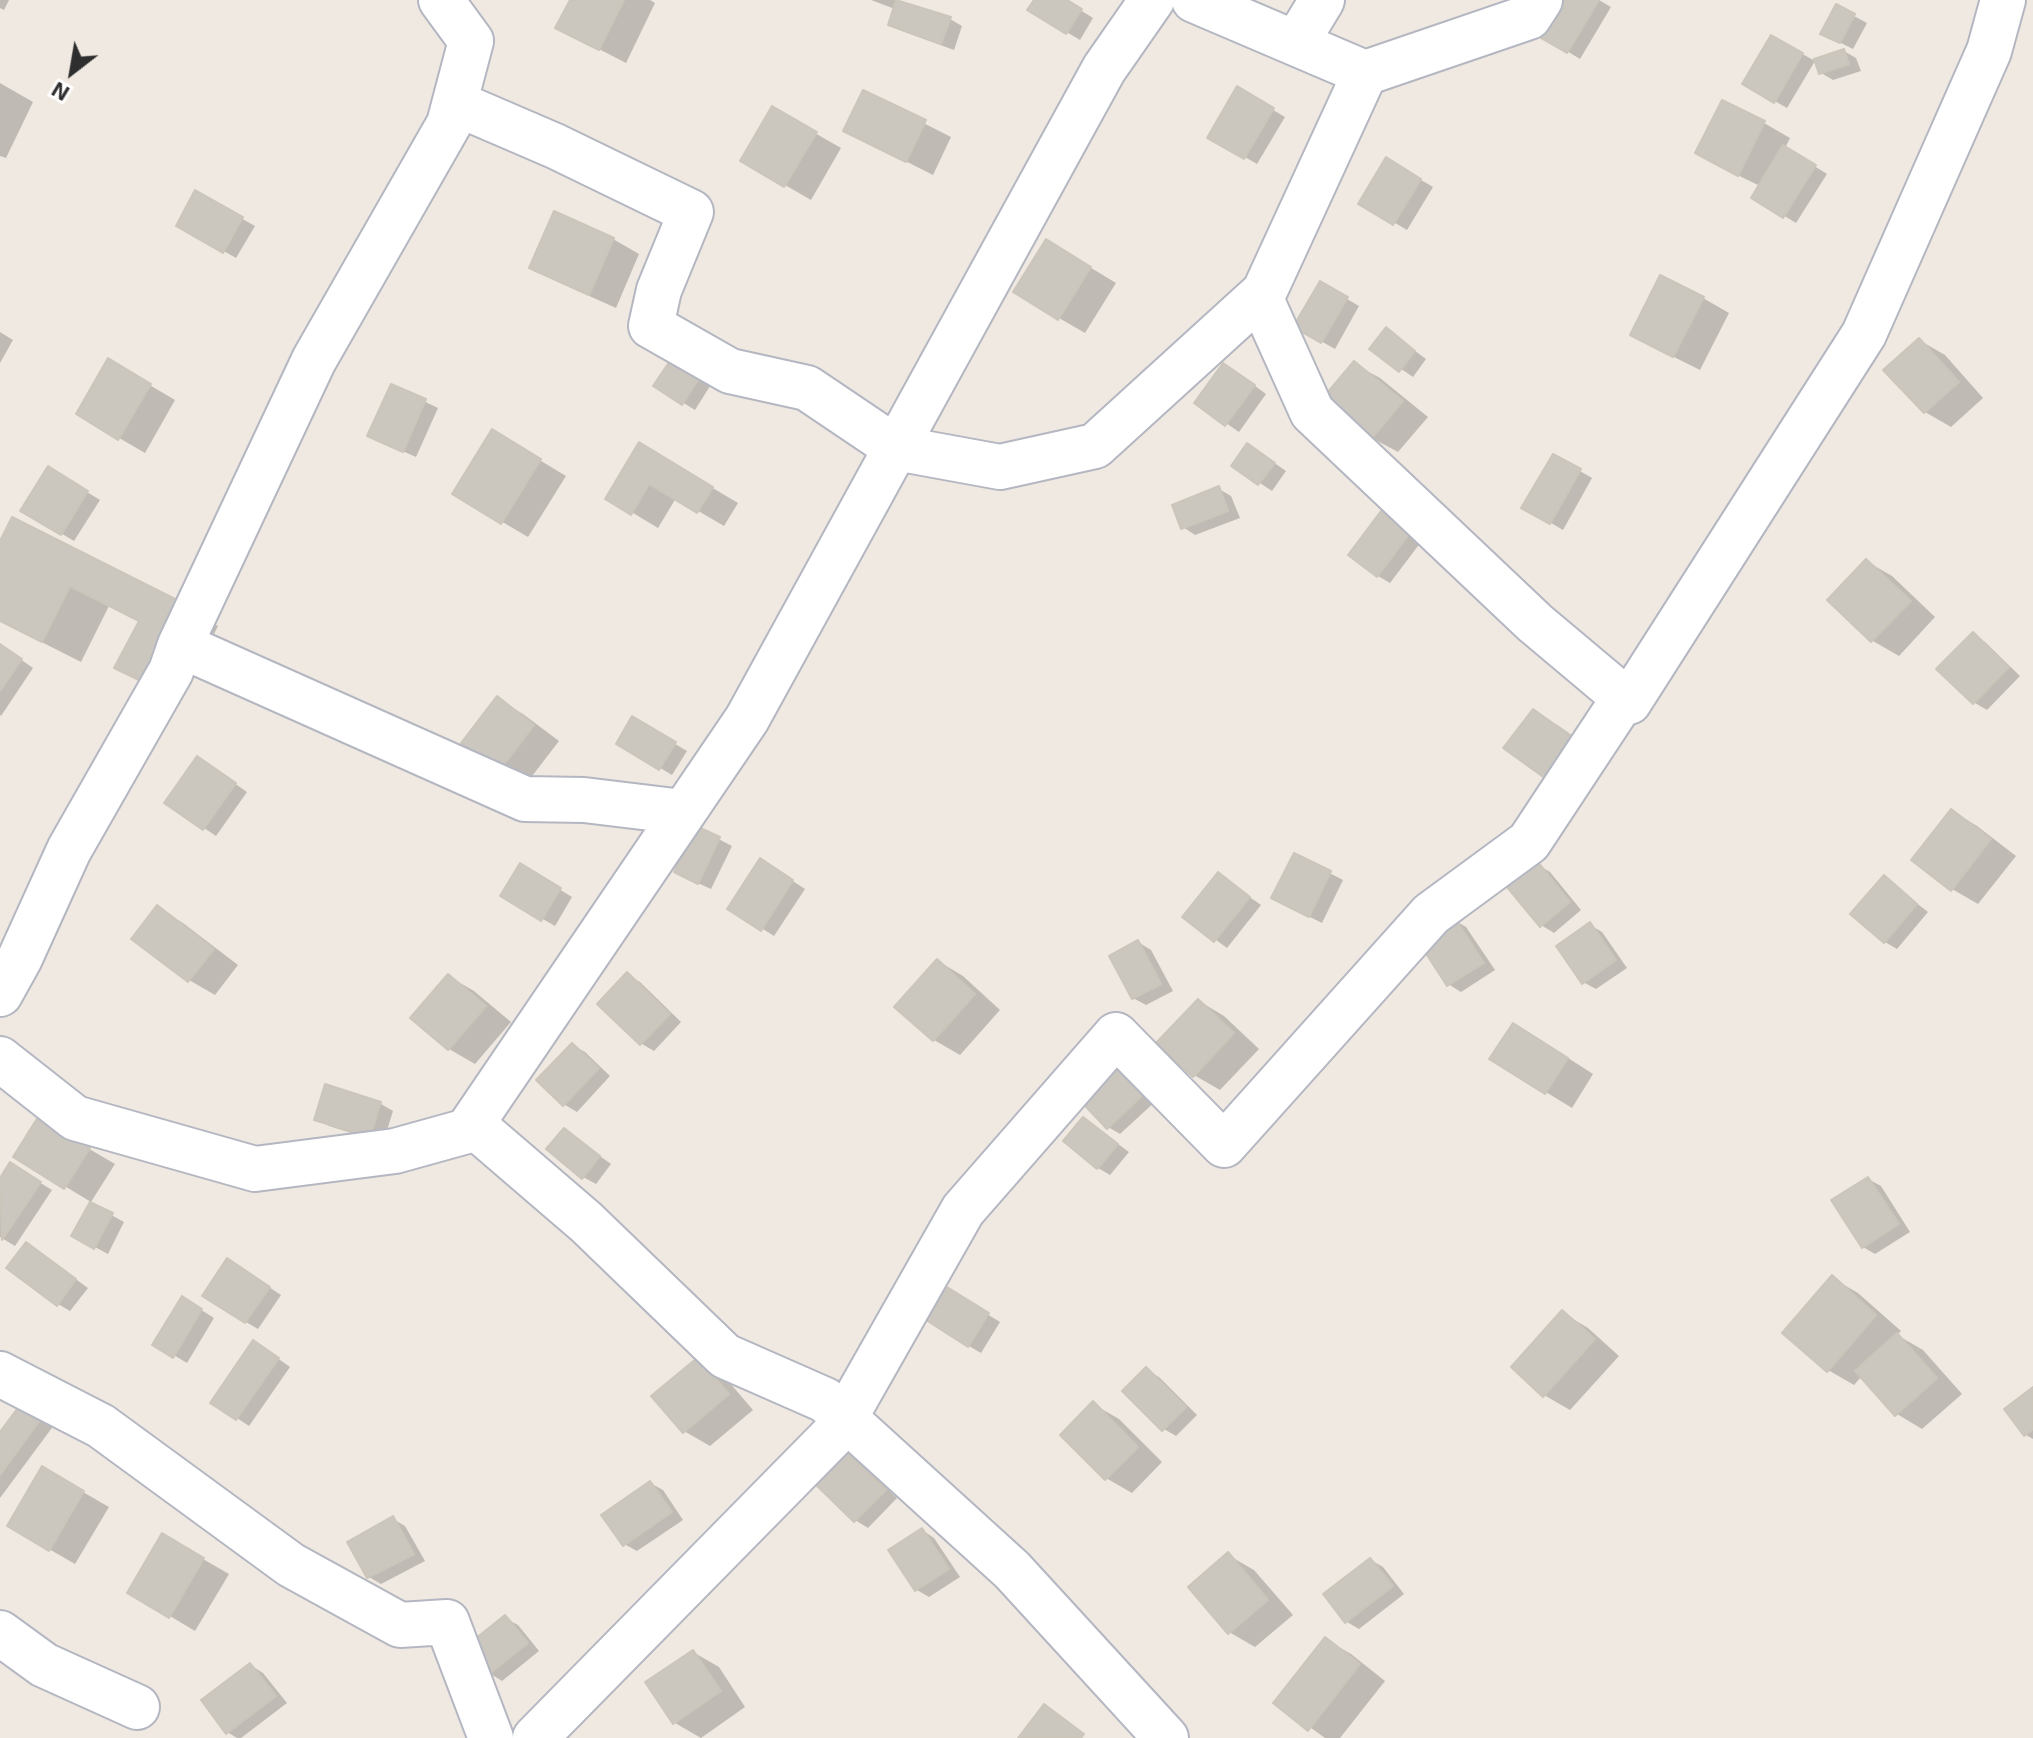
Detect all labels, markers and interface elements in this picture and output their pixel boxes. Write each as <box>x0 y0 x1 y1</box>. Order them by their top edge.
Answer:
north arrow <box>32 32 112 112</box>
text: N <box>46 77 73 108</box>

